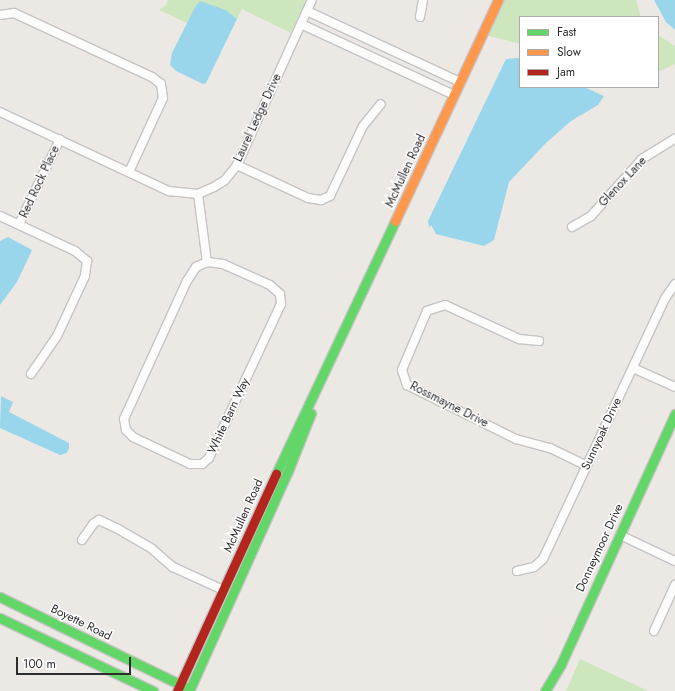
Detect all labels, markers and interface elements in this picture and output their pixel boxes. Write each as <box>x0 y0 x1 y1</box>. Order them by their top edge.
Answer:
legend <box>519 16 659 88</box>
text: Fast <box>557 23 576 41</box>
text: Slow <box>557 43 581 61</box>
text: Jam <box>557 63 575 81</box>
street label: Laurel Ledge Drive <box>231 72 285 164</box>
street label: McMullen Road <box>383 132 429 210</box>
street label: Red Rock Place <box>17 143 63 221</box>
street label: Glenox Lane <box>596 154 650 210</box>
street label: White Barn Way <box>205 376 253 456</box>
street label: Rossmayne Drive <box>407 379 491 431</box>
street label: Sunnyoak Drive <box>579 395 625 473</box>
street label: McMullen Road <box>221 477 267 555</box>
street label: Donneymoor Drive <box>573 502 627 594</box>
street label: Boyette Road <box>48 602 114 644</box>
scale bar <box>18 649 133 675</box>
text: 100 m <box>23 655 56 673</box>

